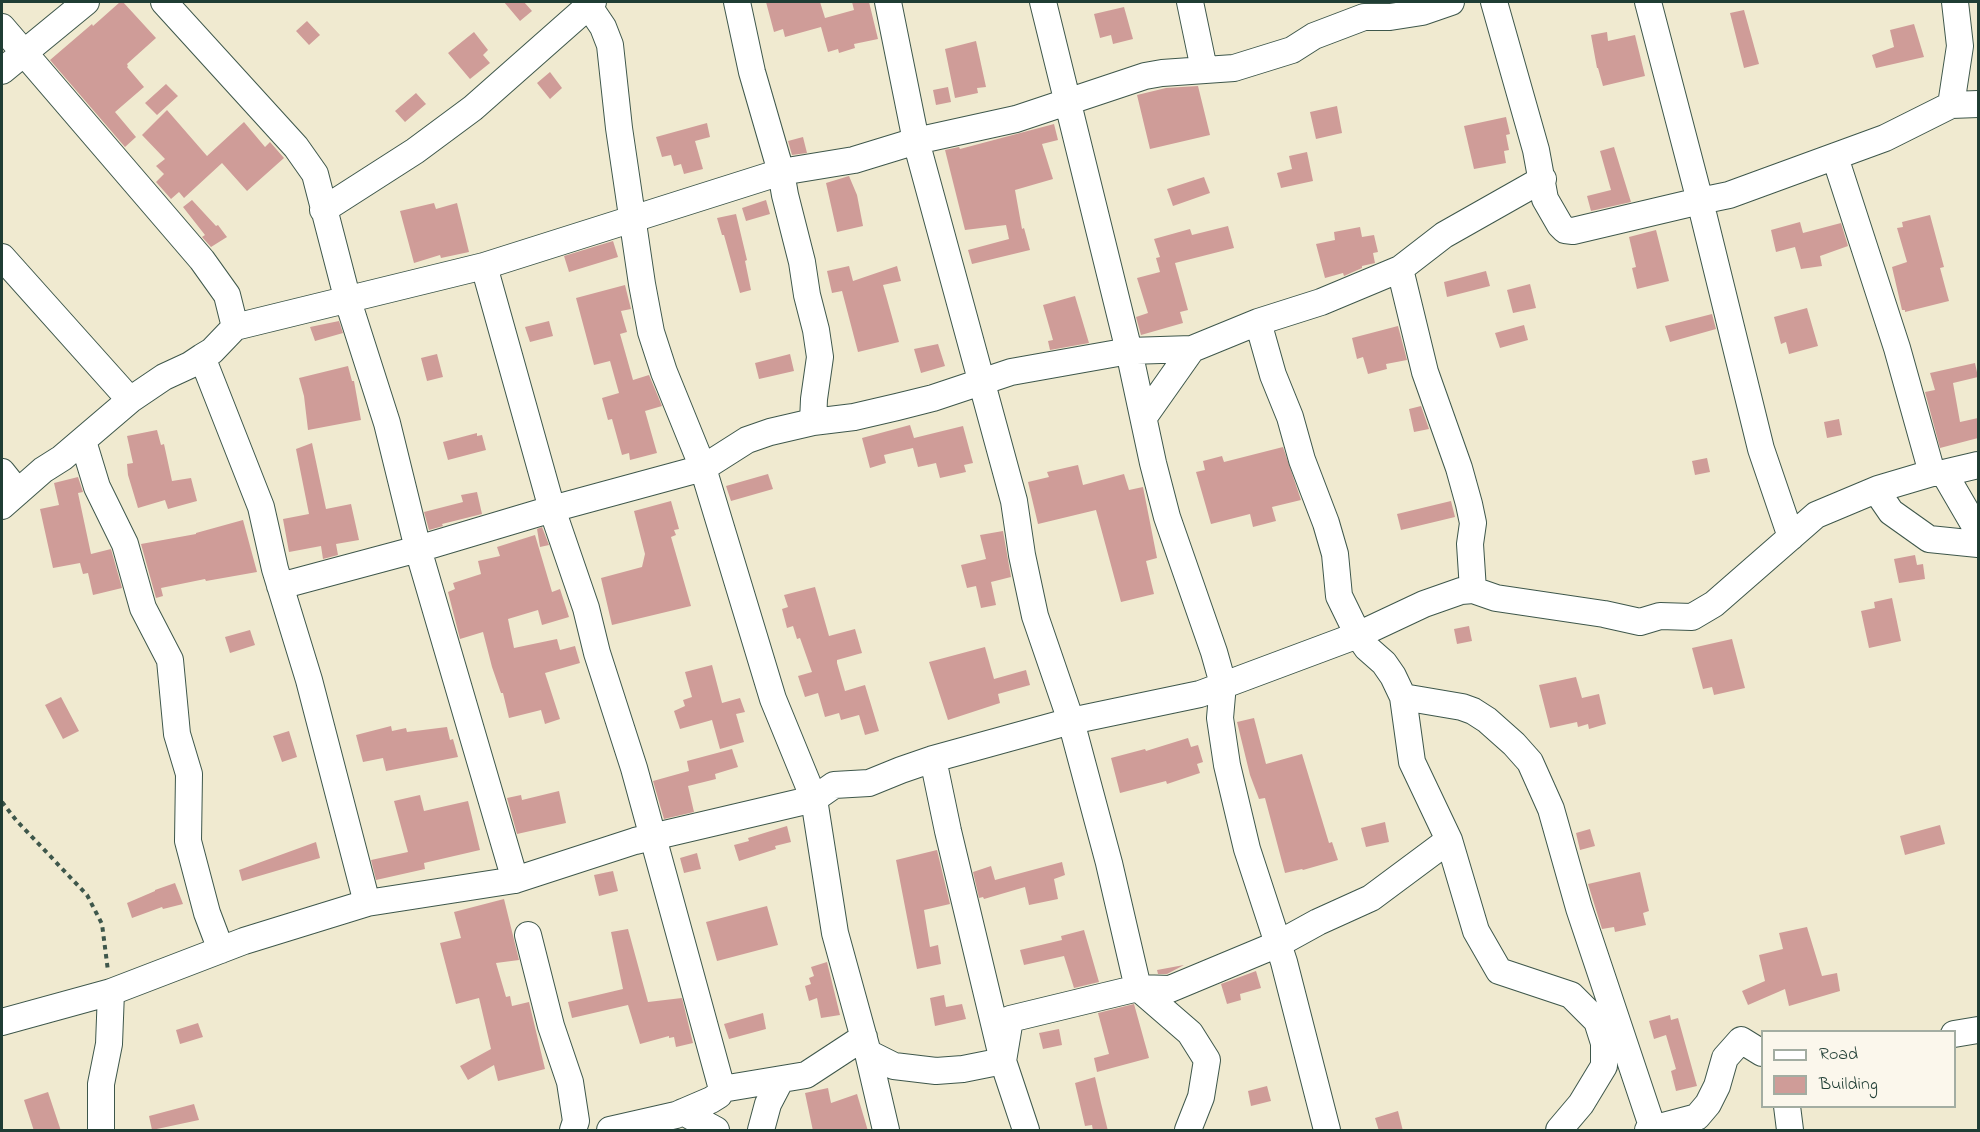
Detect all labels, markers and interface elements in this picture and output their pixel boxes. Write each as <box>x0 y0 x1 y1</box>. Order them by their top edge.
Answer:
legend <box>1761 1030 1956 1108</box>
text: Road <box>1819 1042 1858 1068</box>
text: Building <box>1819 1072 1878 1098</box>

